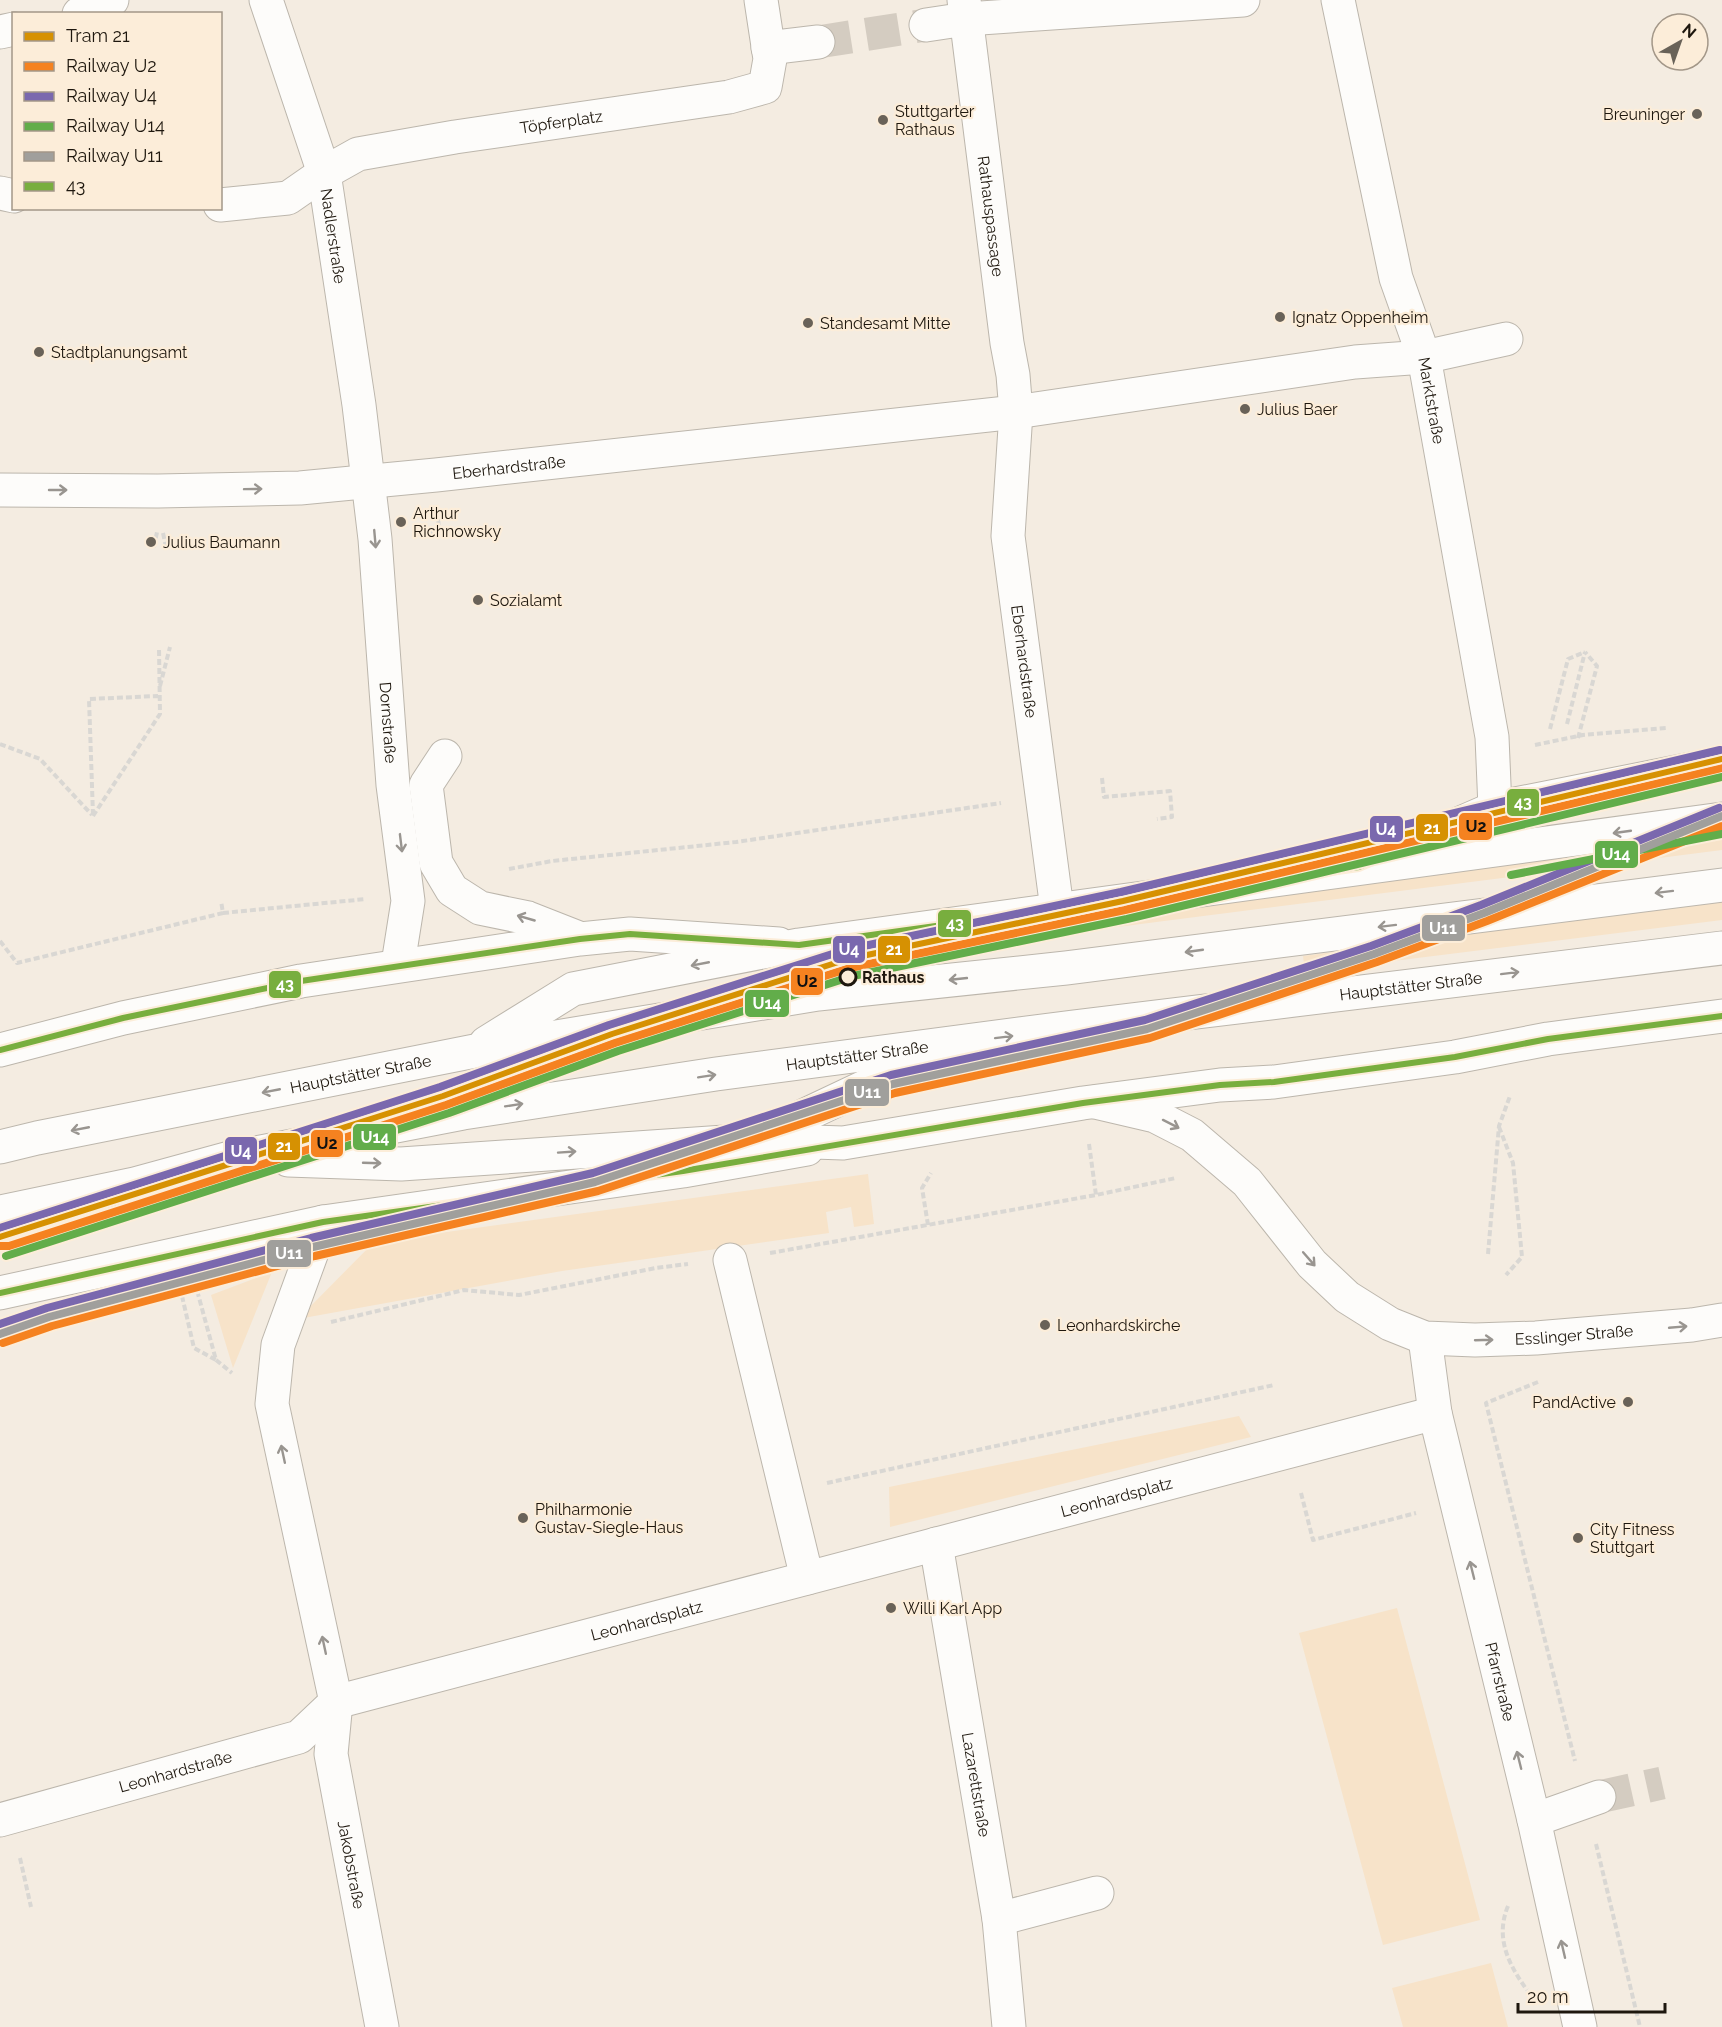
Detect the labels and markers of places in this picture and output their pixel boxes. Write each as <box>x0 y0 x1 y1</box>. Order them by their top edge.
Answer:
place label: Stuttgarter Rathaus <box>895 102 975 139</box>
place label: Breuninger <box>1603 105 1685 124</box>
marker: Breuninger <box>1690 107 1704 121</box>
marker: Stuttgarter Rathaus <box>876 113 890 127</box>
place label: Ignatz Oppenheim <box>1292 308 1428 327</box>
marker: Ignatz Oppenheim <box>1273 310 1287 324</box>
place label: Standesamt Mitte <box>820 314 950 333</box>
marker: Standesamt Mitte <box>801 316 815 330</box>
place label: Stadtplanungsamt <box>51 343 188 362</box>
marker: Stadtplanungsamt <box>32 345 46 359</box>
place label: Julius Baer <box>1257 400 1338 419</box>
marker: Julius Baer <box>1238 402 1252 416</box>
place label: Arthur Richnowsky <box>413 504 502 541</box>
marker: Arthur Richnowsky <box>394 515 408 529</box>
place label: Julius Baumann <box>163 533 280 552</box>
marker: Julius Baumann <box>144 535 158 549</box>
place label: Sozialamt <box>490 591 563 610</box>
marker: Sozialamt <box>471 593 485 607</box>
marker: Rathaus <box>839 968 857 986</box>
place label: Rathaus <box>862 968 924 987</box>
place label: Leonhardskirche <box>1057 1316 1180 1335</box>
marker: Leonhardskirche <box>1038 1318 1052 1332</box>
place label: PandActive <box>1532 1393 1616 1412</box>
marker: PandActive <box>1621 1395 1635 1409</box>
place label: Philharmonie Gustav-Siegle-Haus <box>535 1500 684 1537</box>
marker: Philharmonie Gustav-Siegle-Haus <box>516 1511 530 1525</box>
place label: City Fitness Stuttgart <box>1590 1520 1675 1557</box>
marker: City Fitness Stuttgart <box>1571 1531 1585 1545</box>
place label: Willi Karl App <box>903 1599 1002 1618</box>
marker: Willi Karl App <box>884 1601 898 1615</box>

